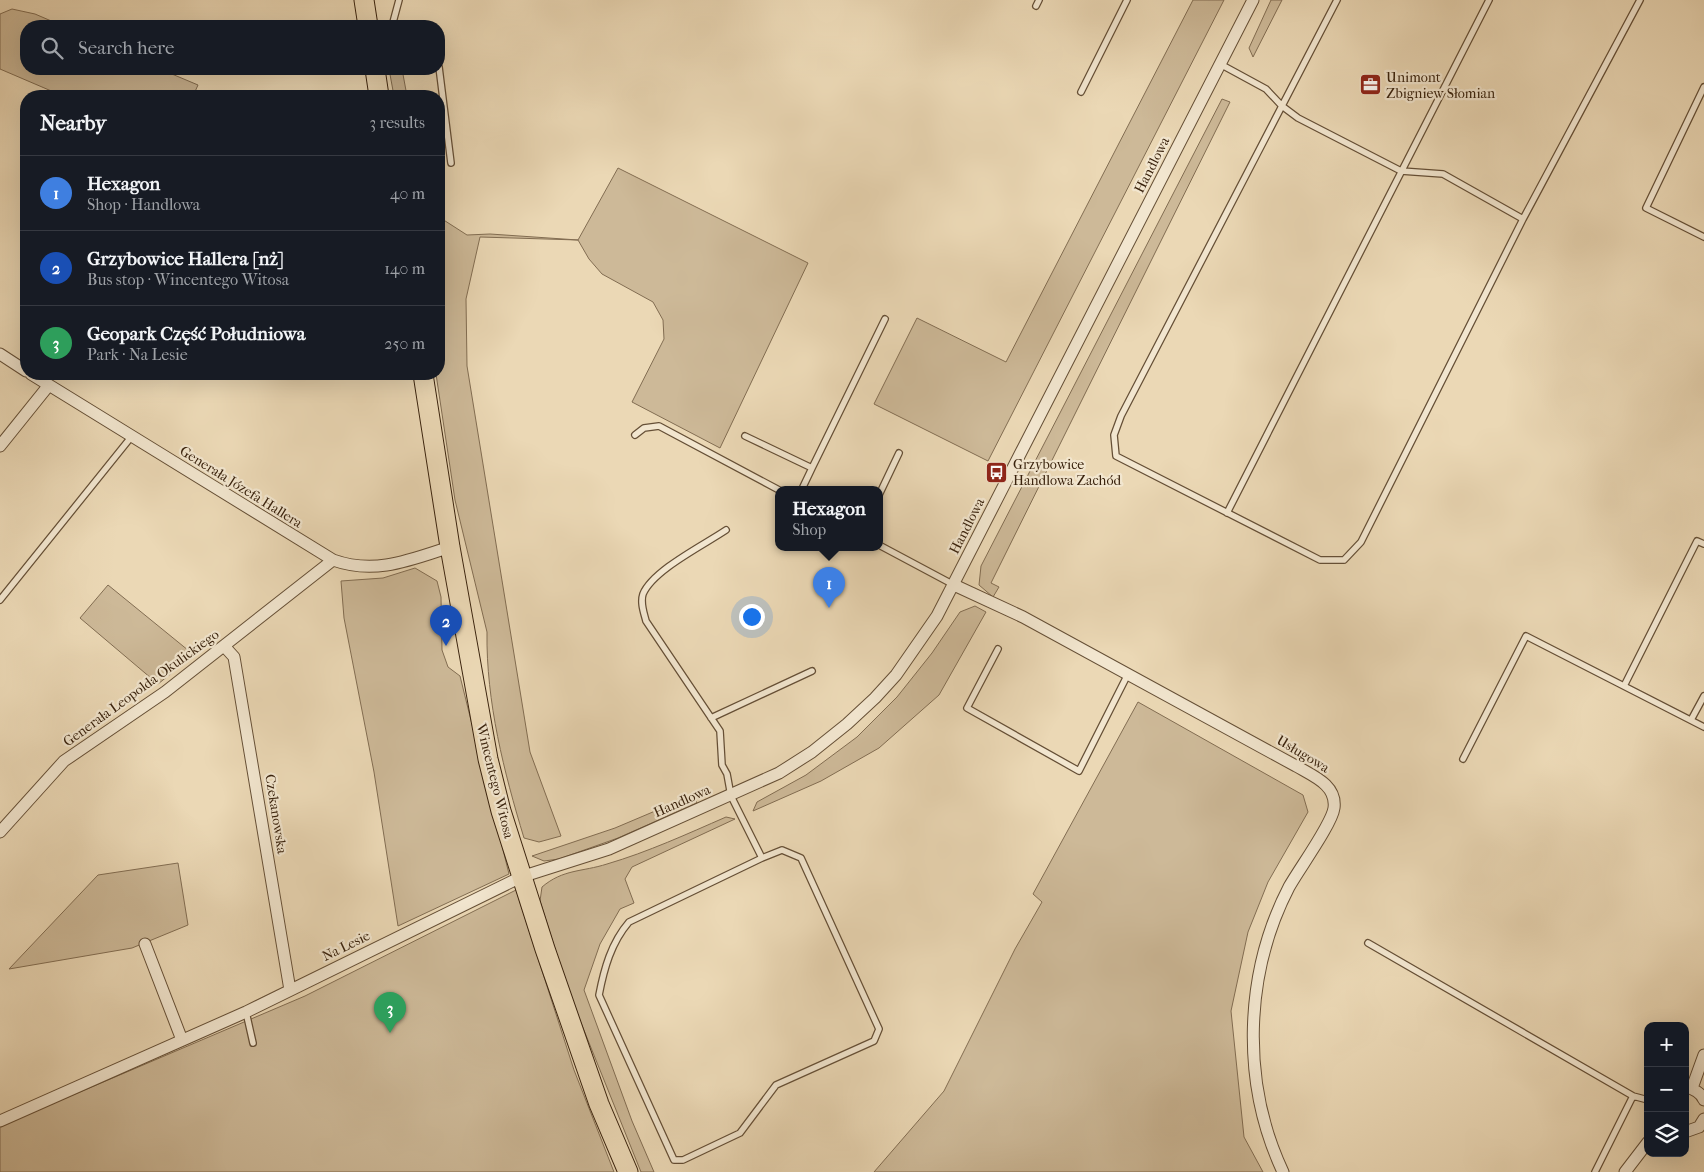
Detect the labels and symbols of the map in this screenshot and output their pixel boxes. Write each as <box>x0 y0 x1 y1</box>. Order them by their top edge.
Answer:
place label: Unimont Zbigniew Słomian <box>1386 69 1495 102</box>
office icon: Unimont Zbigniew Słomian <box>1358 73 1382 97</box>
street label: Handlowa <box>1131 134 1174 196</box>
street label: Generała Józefa Hallera <box>177 442 306 532</box>
place label: Grzybowice Handlowa Zachód <box>1013 456 1122 489</box>
bus stop icon: Grzybowice Handlowa Zachód <box>985 460 1009 484</box>
street label: Handlowa <box>946 495 989 557</box>
pin: 1 <box>813 567 845 608</box>
your location <box>739 604 765 630</box>
pin: 2 <box>430 605 462 646</box>
street label: Generała Leopolda Okulickiego <box>60 626 222 750</box>
street label: Wincentego Witosa <box>472 721 518 841</box>
street label: Usługowa <box>1273 732 1333 777</box>
street label: Czekanowska <box>261 773 291 855</box>
street label: Handlowa <box>651 781 714 821</box>
street label: Na Lesie <box>319 927 373 965</box>
pin: 3 <box>374 992 406 1033</box>

